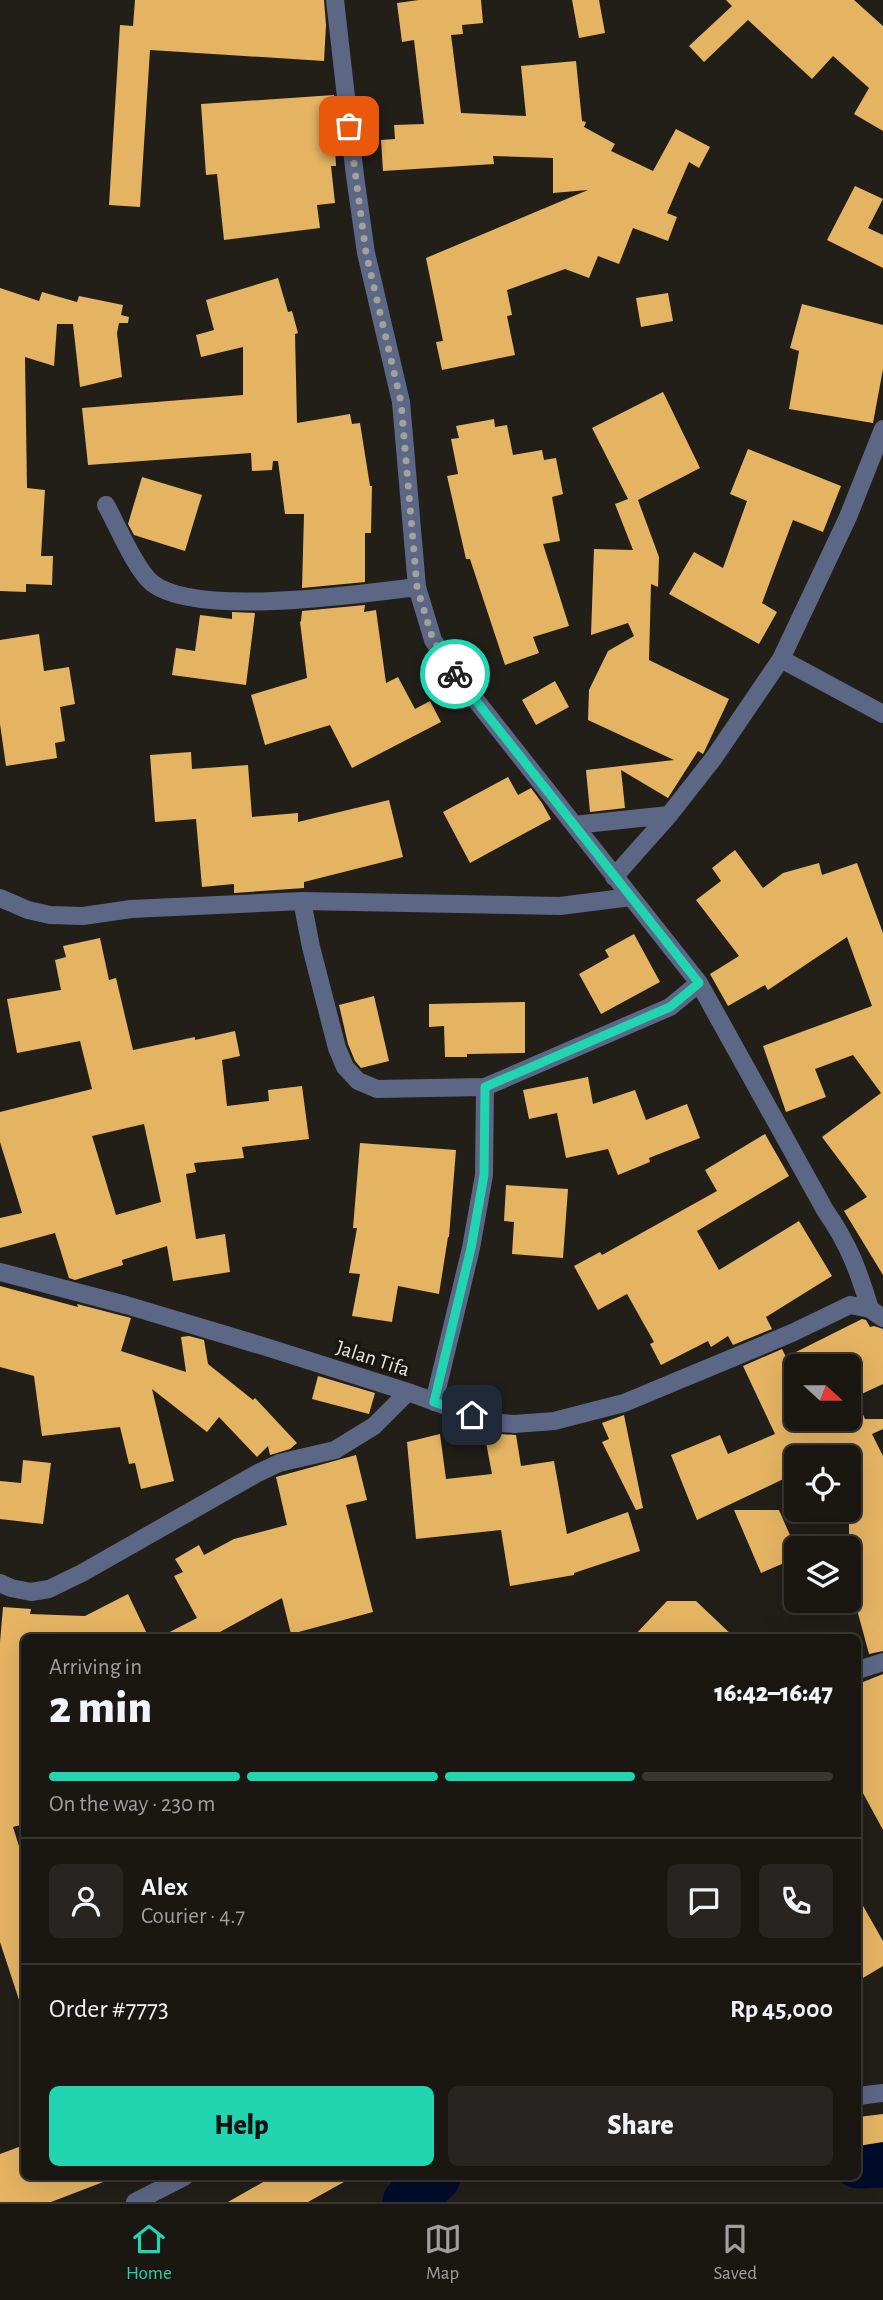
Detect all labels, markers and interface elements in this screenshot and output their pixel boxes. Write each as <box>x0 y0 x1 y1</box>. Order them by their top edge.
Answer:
pin <box>319 96 379 156</box>
icon: bag <box>330 107 368 145</box>
courier <box>420 639 490 709</box>
icon: bike <box>436 655 474 693</box>
street label: Jalan Tifa <box>333 1337 413 1380</box>
north arrow <box>784 1354 861 1432</box>
map controls <box>784 1354 861 1613</box>
pin <box>442 1385 502 1445</box>
icon: home <box>453 1396 491 1434</box>
button: locate <box>784 1445 861 1522</box>
button: layers <box>784 1536 861 1613</box>
text: Arriving in <box>49 1656 142 1679</box>
text: 16:42–16:47 <box>714 1680 833 1706</box>
text: 2 min <box>49 1685 152 1731</box>
text: On the way · 230 m <box>49 1793 215 1816</box>
button: person <box>49 1864 123 1938</box>
button: chat <box>667 1864 741 1938</box>
button: phone <box>759 1864 833 1938</box>
text: Alex <box>141 1874 188 1900</box>
text: Courier · 4.7 <box>141 1905 245 1928</box>
text: Order #7773 <box>49 1996 169 2022</box>
text: Rp 45,000 <box>730 1996 833 2022</box>
button: Help <box>49 2086 434 2166</box>
button: Share <box>448 2086 833 2166</box>
tab: Home <box>126 2220 172 2285</box>
tab: Map <box>424 2220 462 2285</box>
tab: Saved <box>714 2220 757 2285</box>

